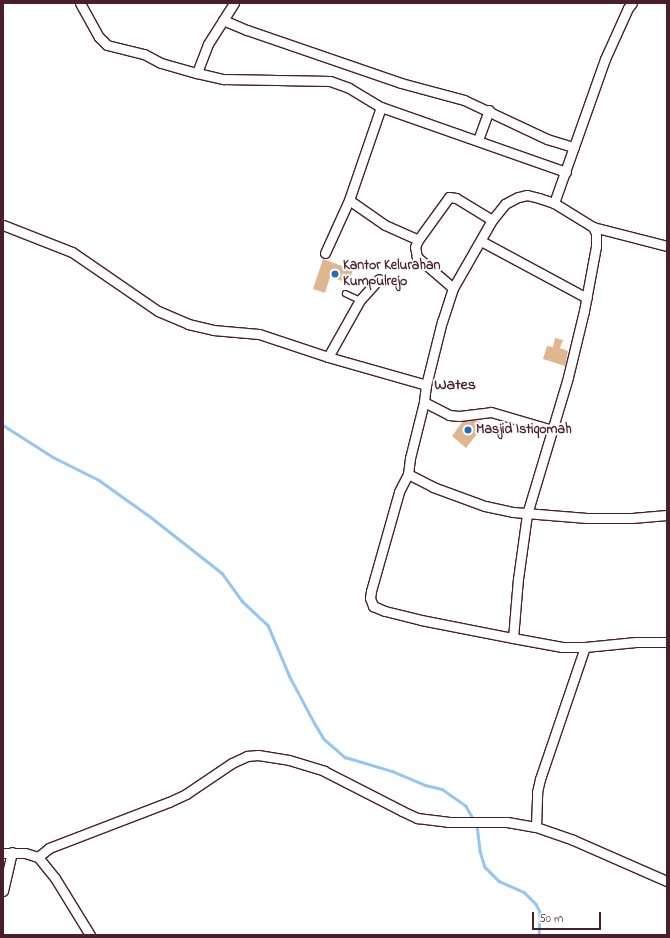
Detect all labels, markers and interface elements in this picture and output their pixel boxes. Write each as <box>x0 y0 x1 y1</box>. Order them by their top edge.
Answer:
place label: Kantor Kelurahan Kumpulrejo <box>343 258 440 290</box>
marker: Kantor Kelurahan Kumpulrejo <box>330 269 340 279</box>
district label: Wates <box>434 375 476 395</box>
place label: Masjid Istiqomah <box>476 422 572 438</box>
marker: Masjid Istiqomah <box>463 425 473 435</box>
scale bar <box>534 904 603 930</box>
text: 50 m <box>539 910 563 928</box>

